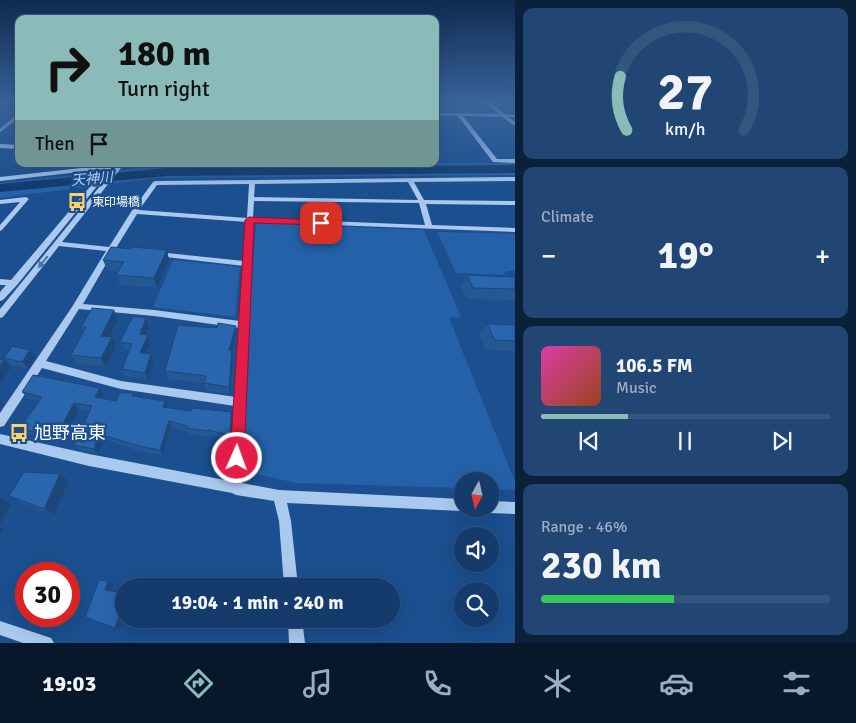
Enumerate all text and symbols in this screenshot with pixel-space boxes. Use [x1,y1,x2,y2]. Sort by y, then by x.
text: 180 m [118,32,211,75]
icon: right [35,35,100,100]
text: 27 [657,60,714,124]
text: Turn right [118,75,210,102]
text: km/h [665,118,706,140]
icon: arrive [85,130,113,158]
text: Then [35,132,75,156]
water label: 天神川 [70,169,116,189]
bus stop icon: 東印場橋 [66,191,88,213]
place label: 東印場橋 [92,195,140,210]
pin [300,202,342,244]
text: Climate [541,207,594,227]
icon: arrive [307,209,335,237]
text: 19° [657,232,714,279]
text: − [541,239,556,273]
text: + [815,239,830,273]
one-way arrow [38,256,49,269]
text: 106.5 FM [616,354,693,378]
text: Music [616,378,657,398]
bus stop icon: 旭野高東 [8,422,30,444]
place label: 旭野高東 [34,422,106,444]
icon: previous [575,427,603,455]
icon: pause [671,427,699,455]
icon: next [768,427,796,455]
position arrow [210,431,262,483]
north arrow [454,472,499,518]
map controls [454,472,499,627]
text: Range · 46% [541,517,627,537]
button: sound [454,527,499,572]
text: 230 km [541,542,662,589]
speed limit sign: 30 [15,562,80,627]
button: search [454,582,499,627]
text: 19:04 · 1 min · 240 m [171,591,344,615]
icon: directions [181,666,216,701]
icon: music [300,666,335,701]
icon: phone [420,666,455,701]
icon: climate [540,666,575,701]
icon: car [659,666,694,701]
icon: filters [779,666,814,701]
text: 19:03 [42,670,96,697]

